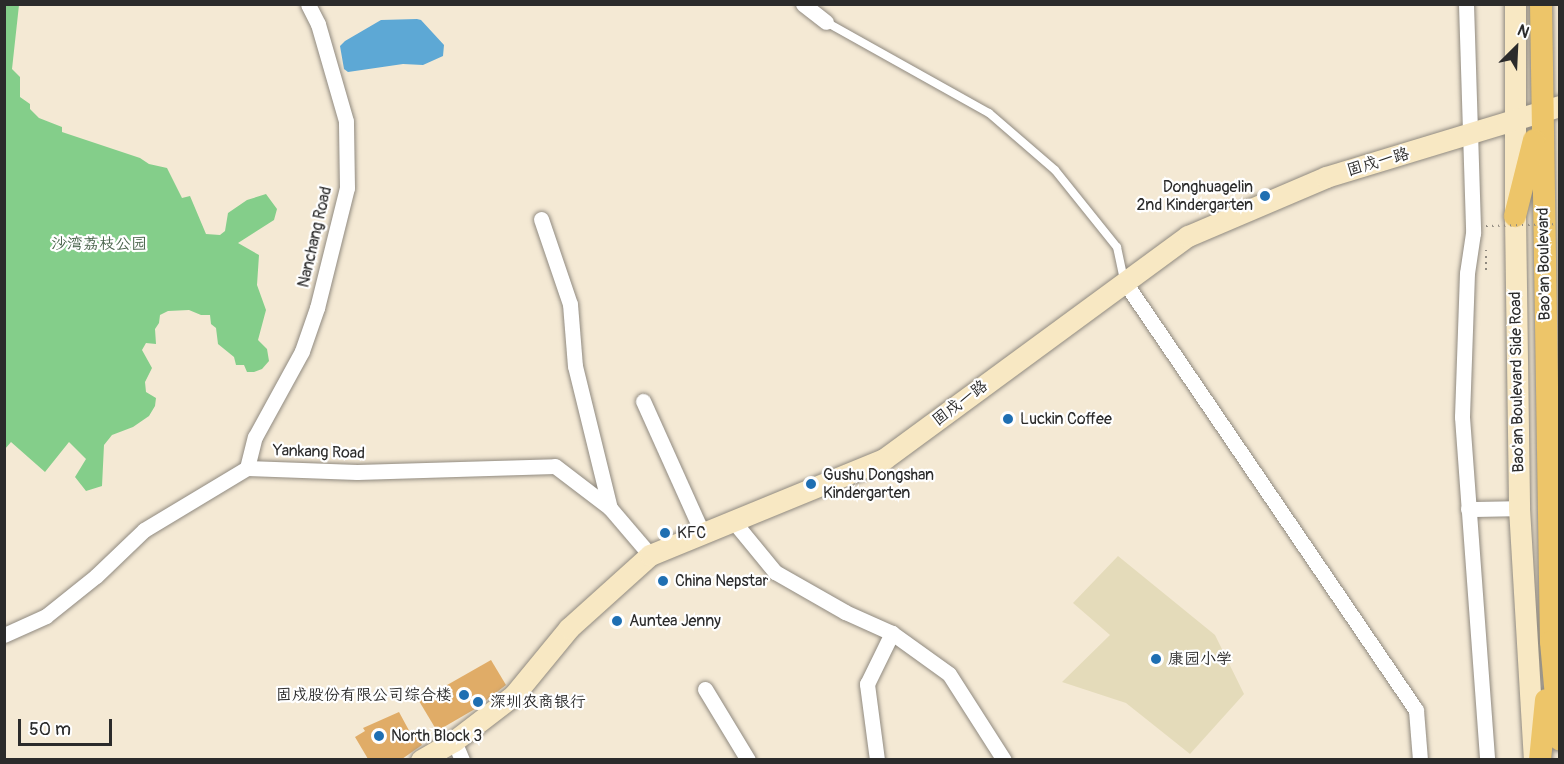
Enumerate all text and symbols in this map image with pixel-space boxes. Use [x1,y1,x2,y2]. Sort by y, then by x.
north arrow [1486,18,1546,78]
text: N [1514,20,1532,43]
street label: 固戍一路 [1345,144,1411,180]
place label: Donghuagelin 2nd Kindergarten [1136,177,1253,215]
street label: Nanchang Road [294,185,336,289]
marker: Donghuagelin 2nd Kindergarten [1258,189,1272,203]
street label: Bao'an Boulevard [1533,207,1555,321]
park label: 沙湾荔枝公园 [51,234,147,254]
street label: Bao'an Boulevard Side Road [1506,291,1528,473]
street label: 固戍一路 [929,376,991,430]
place label: Luckin Coffee [1020,409,1112,429]
marker: Luckin Coffee [1001,412,1015,426]
street label: Yankang Road [273,441,365,463]
place label: Gushu Dongshan Kindergarten [823,465,934,503]
marker: Gushu Dongshan Kindergarten [804,477,818,491]
place label: KFC [677,523,706,543]
marker: KFC [658,526,672,540]
place label: China Nepstar [675,571,768,591]
marker: China Nepstar [656,574,670,588]
place label: Auntea Jenny [629,611,721,631]
marker: Auntea Jenny [610,614,624,628]
place label: 康园小学 [1168,649,1232,669]
marker: 康园小学 [1149,652,1163,666]
place label: 固戍股份有限公司综合楼 [276,685,452,705]
marker: 固戍股份有限公司综合楼 [457,688,471,702]
place label: 深圳农商银行 [490,692,586,712]
marker: 深圳农商银行 [471,695,485,709]
scale bar [21,707,116,745]
text: 50 m [29,718,71,741]
place label: North Block 3 [391,726,482,746]
marker: North Block 3 [372,729,386,743]

